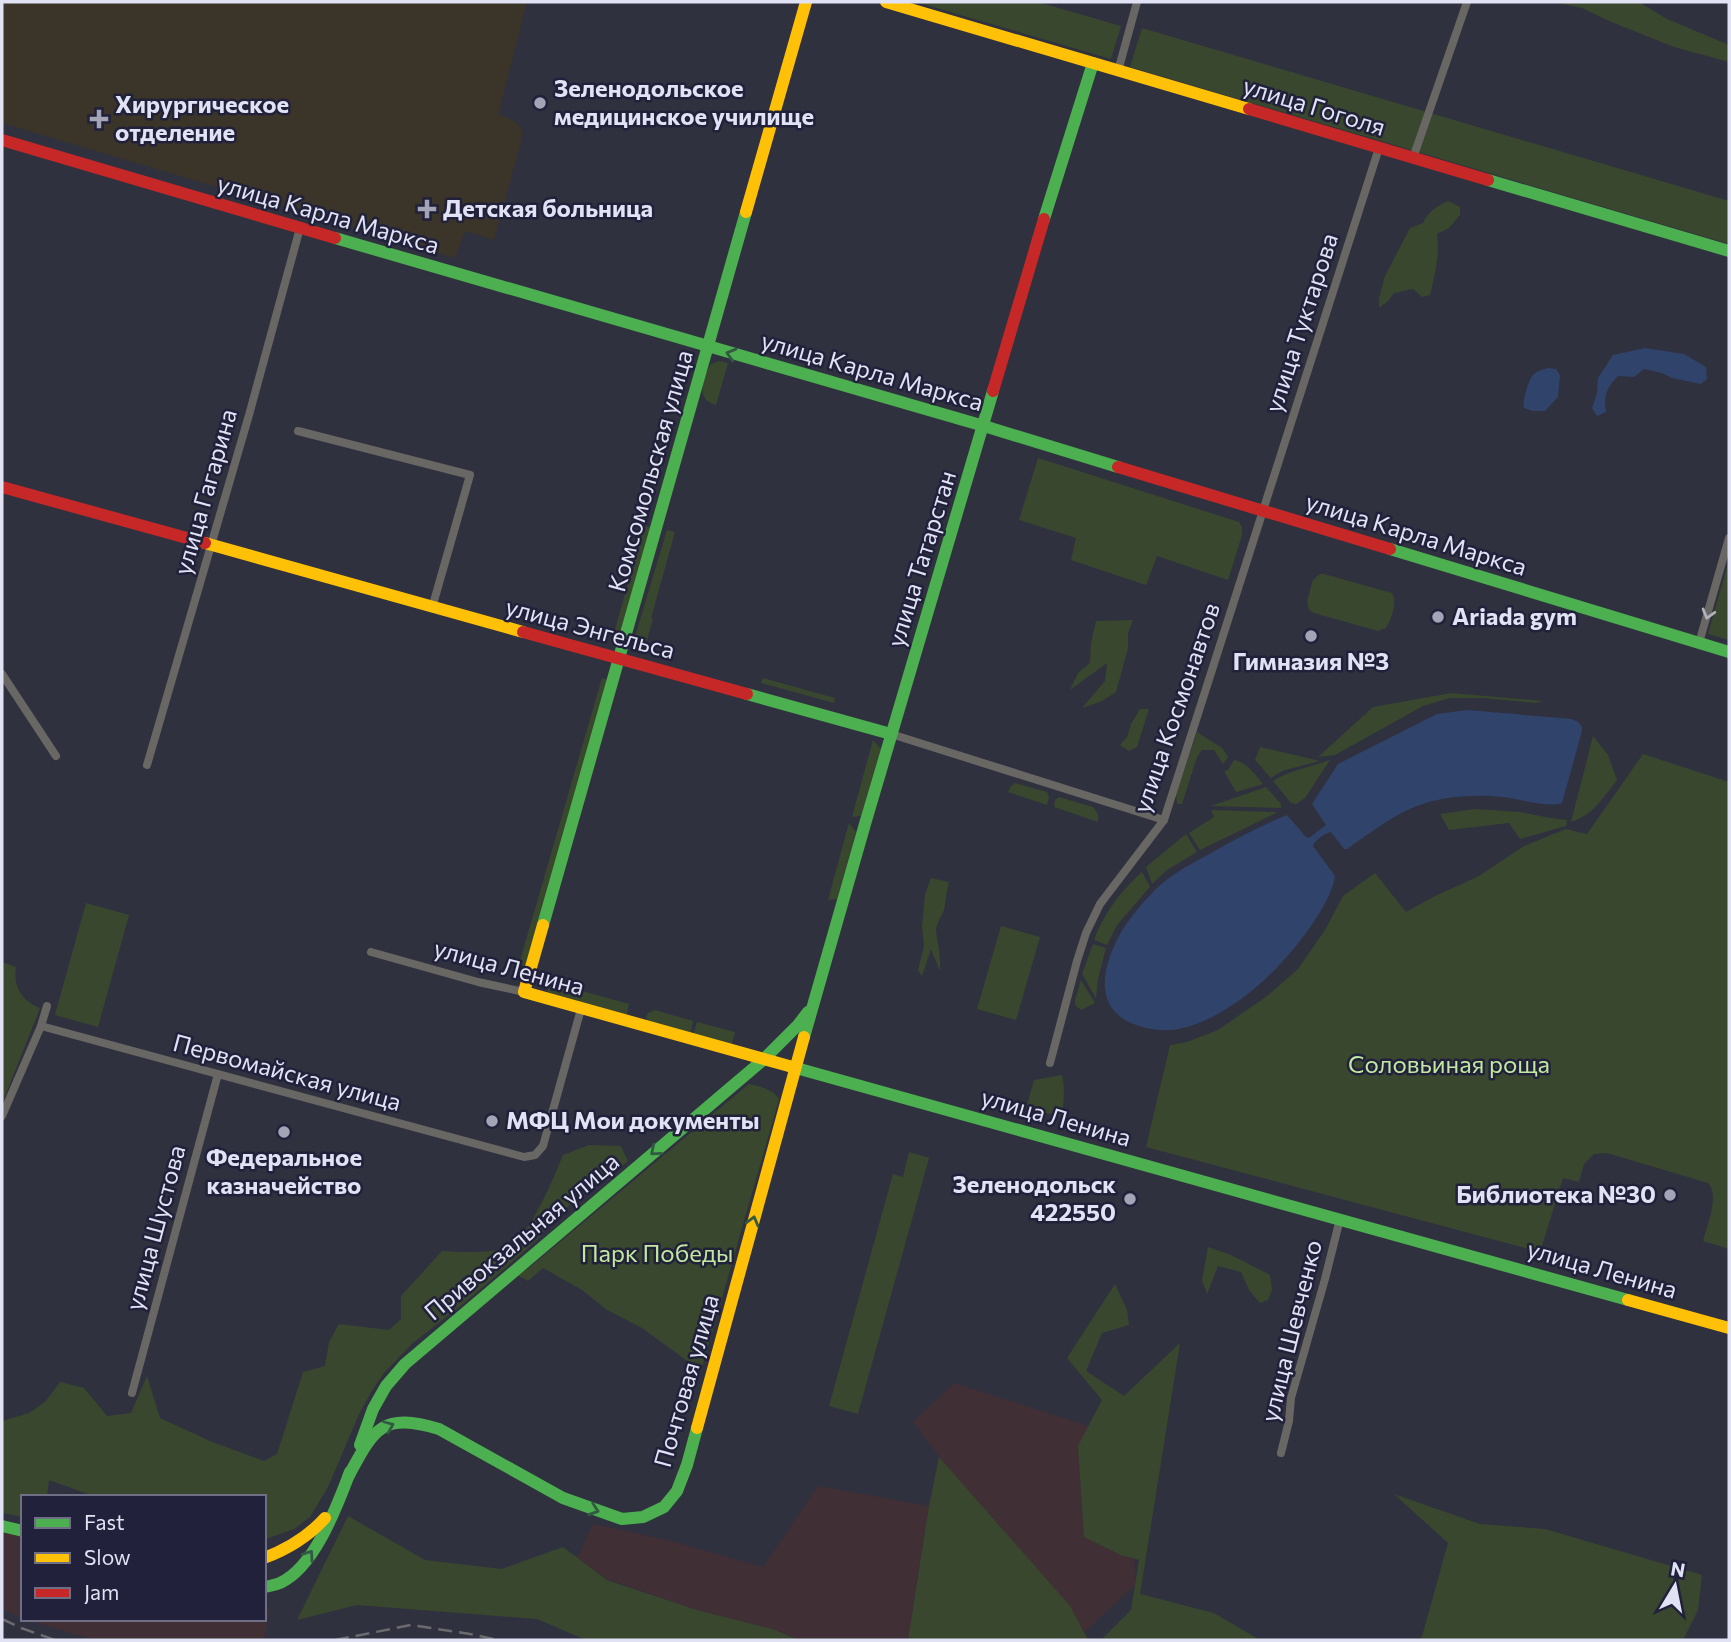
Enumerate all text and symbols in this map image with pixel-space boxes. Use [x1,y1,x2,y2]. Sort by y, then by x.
street label: улица Гоголя [1240,70,1389,141]
place label: Зеленодольское медицинское училище [554,73,814,130]
place label: Хирургическое отделение [115,89,289,146]
marker: Зеленодольское медицинское училище [532,95,548,111]
marker: Хирургическое отделение [89,109,109,129]
street label: улица Карла Маркса [214,168,443,259]
place label: Детская больница [443,193,653,222]
marker: Детская больница [417,199,437,219]
street label: улица Туктарова [1258,229,1343,416]
street label: улица Карла Маркса [758,325,987,416]
street label: Комсомольская улица [601,346,698,595]
one-way arrow [726,347,738,362]
street label: улица Гагарина [167,405,242,578]
street label: улица Татарстан [880,467,961,650]
street label: улица Карла Маркса [1302,486,1530,581]
street label: улица Энгельса [503,591,678,664]
street label: улица Космонавтов [1126,599,1225,816]
place label: Ariada gym [1452,601,1577,630]
one-way arrow [1701,608,1716,620]
marker: Ariada gym [1430,609,1446,625]
marker: Гимназия №3 [1303,628,1319,644]
place label: Гимназия №3 [1233,646,1389,675]
street label: улица Ленина [431,933,588,1001]
street label: Первомайская улица [170,1027,405,1116]
park label: Соловьиная роща [1348,1049,1550,1078]
street label: улица Ленина [978,1081,1135,1152]
place label: МФЦ Мои документы [506,1105,760,1134]
marker: МФЦ Мои документы [484,1113,500,1129]
marker: Федеральное казначейство [276,1124,292,1140]
street label: улица Шустова [119,1142,191,1313]
place label: Федеральное казначейство [206,1142,362,1199]
one-way arrow [650,1143,663,1155]
street label: Привокзальная улица [418,1146,624,1326]
place label: Зеленодольск 422550 [953,1169,1116,1226]
place label: Библиотека №30 [1456,1179,1656,1208]
marker: Библиотека №30 [1662,1187,1678,1203]
marker: Зеленодольск 422550 [1122,1191,1138,1207]
one-way arrow [745,1215,760,1227]
street label: улица Ленина [1524,1233,1681,1304]
street label: улица Шевченко [1254,1237,1327,1425]
park label: Парк Победы [581,1238,733,1267]
street label: Почтовая улица [647,1291,724,1470]
one-way arrow [382,1420,395,1434]
legend [21,1495,266,1621]
one-way arrow [588,1502,600,1516]
text: Fast [84,1509,125,1534]
text: Slow [84,1544,131,1569]
one-way arrow [301,1550,314,1563]
north arrow [1640,1551,1710,1621]
text: N [1669,1556,1687,1581]
text: Jam [84,1579,119,1604]

